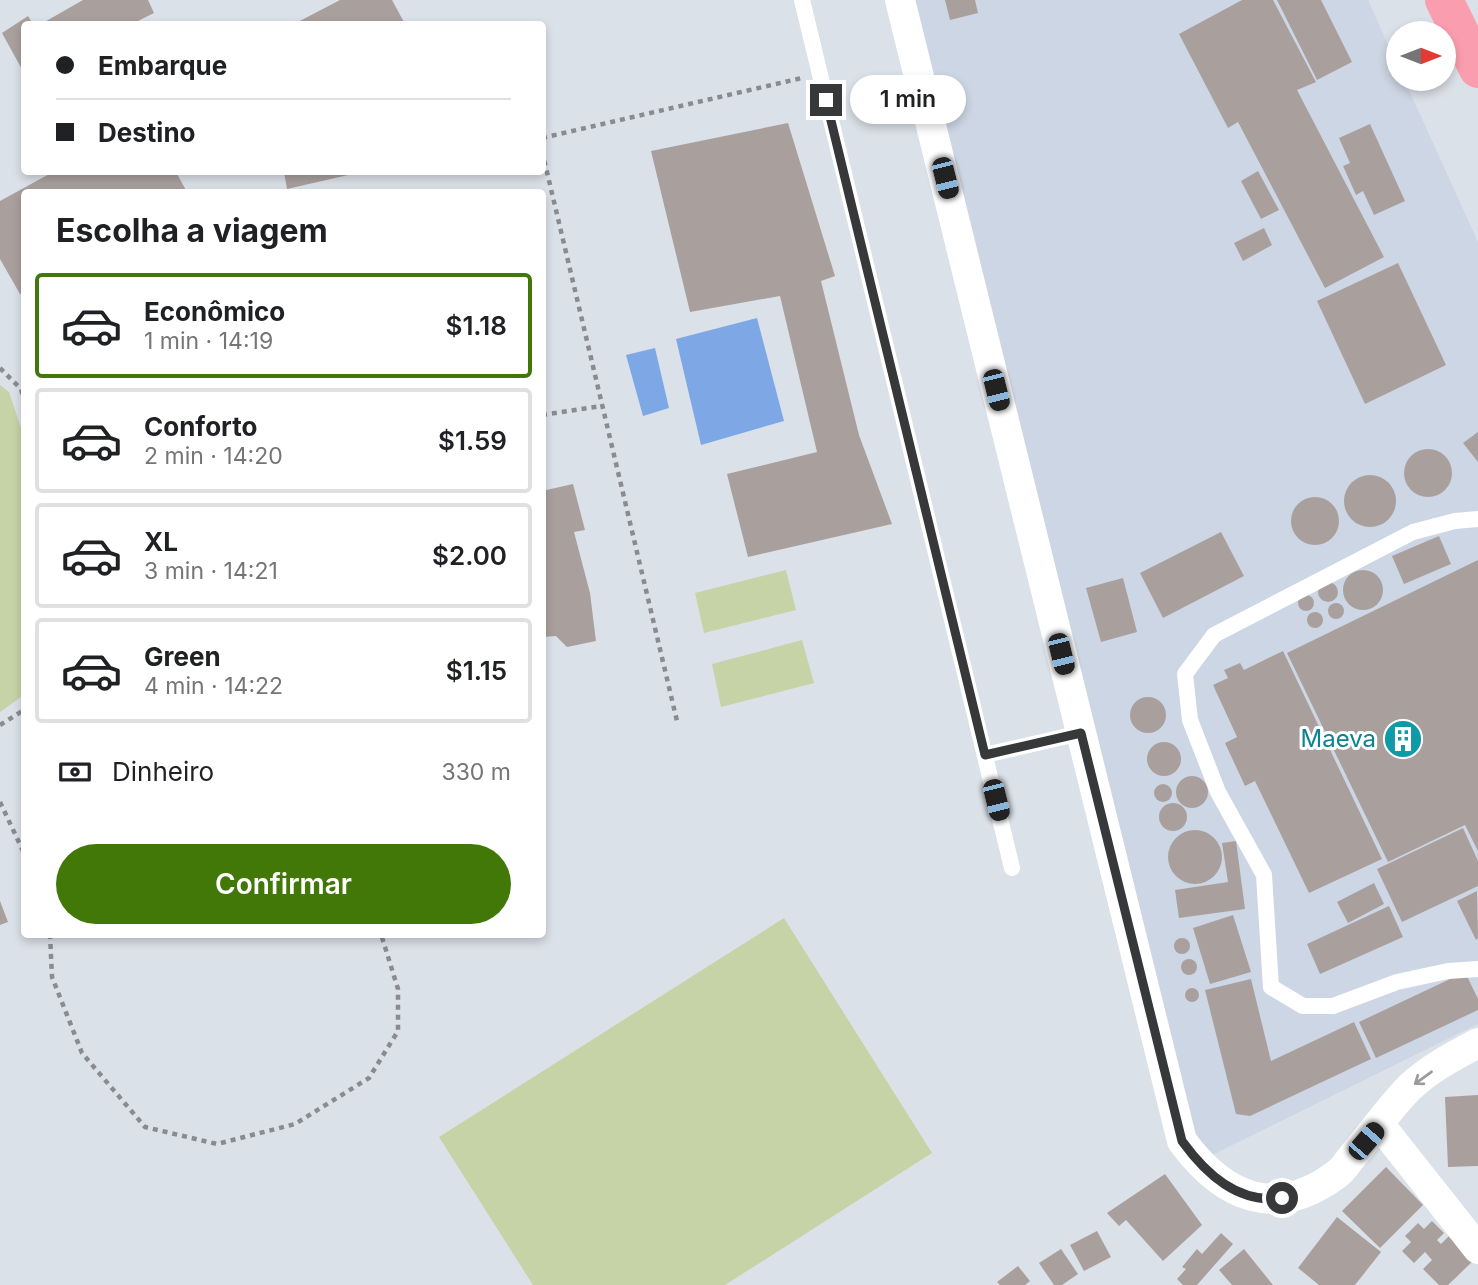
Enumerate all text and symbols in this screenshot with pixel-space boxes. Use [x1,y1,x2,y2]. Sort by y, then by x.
north arrow [1386,21,1456,91]
map controls [1386,21,1456,91]
text: Embarque [98,50,227,81]
callout: 1 min [850,76,966,124]
route end [810,84,842,116]
text: 1 min [880,85,936,113]
text: Destino [98,117,196,148]
car [930,155,961,201]
text: Escolha a viagem [56,211,328,250]
icon: car [60,294,123,357]
text: Econômico [144,296,285,327]
text: $1.18 [445,310,507,341]
text: 1 min · 14:19 [144,327,273,355]
car [981,367,1012,413]
icon: car [60,409,123,472]
text: Conforto [144,411,257,442]
text: $1.59 [438,425,507,456]
text: 2 min · 14:20 [144,442,283,470]
icon: car [60,524,123,587]
text: XL [144,526,178,557]
text: $2.00 [432,540,507,571]
text: 3 min · 14:21 [144,557,278,585]
car [1046,631,1077,677]
icon: car [60,639,123,702]
text: Green [144,641,221,672]
text: $1.15 [446,655,507,686]
text: 4 min · 14:22 [144,672,283,700]
building icon: Maeva [1382,718,1424,760]
place label: Maeva [1300,724,1376,753]
icon: cash [56,753,94,791]
text: Dinheiro [112,756,214,787]
text: 330 m [441,758,511,786]
car [981,777,1012,823]
button: Confirmar [56,844,511,924]
one-way arrow [1414,1070,1433,1085]
car [1345,1118,1388,1164]
route start [1266,1182,1298,1214]

